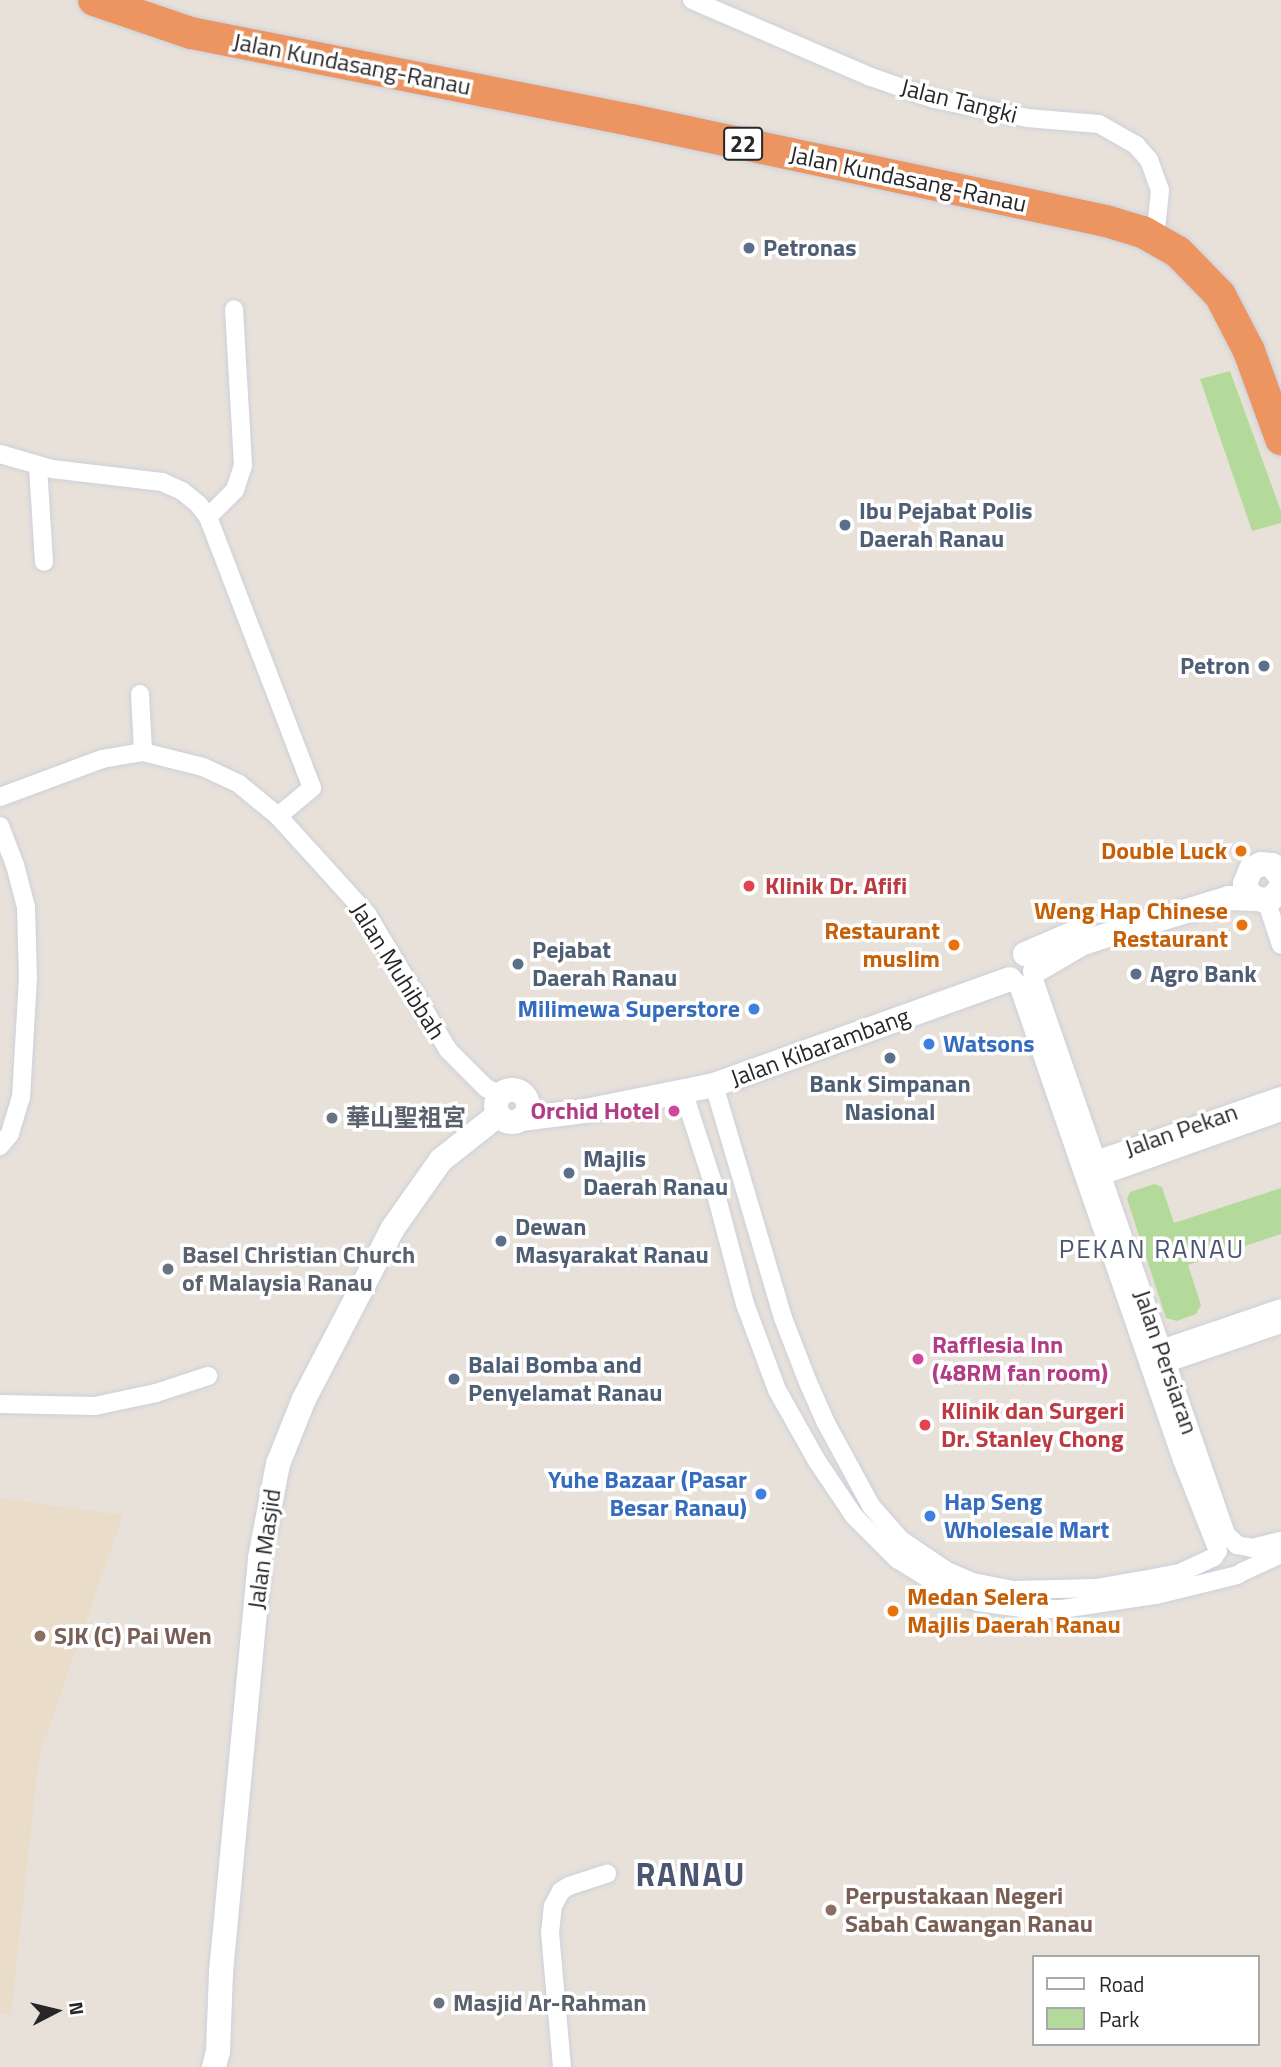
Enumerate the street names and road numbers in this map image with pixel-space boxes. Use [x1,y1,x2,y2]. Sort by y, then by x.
street label: Jalan Kundasang-Ranau [231,27,473,101]
street label: Jalan Tangki [898,73,1020,129]
road number: 22 [722,125,764,164]
street label: Jalan Kundasang-Ranau [787,140,1029,218]
street label: Jalan Muhibbah [344,897,452,1045]
street label: Jalan Kibarambang [726,1001,914,1093]
street label: Jalan Pekan [1121,1097,1241,1163]
street label: Jalan Persiaran [1128,1286,1204,1438]
street label: Jalan Masjid [241,1487,287,1611]

